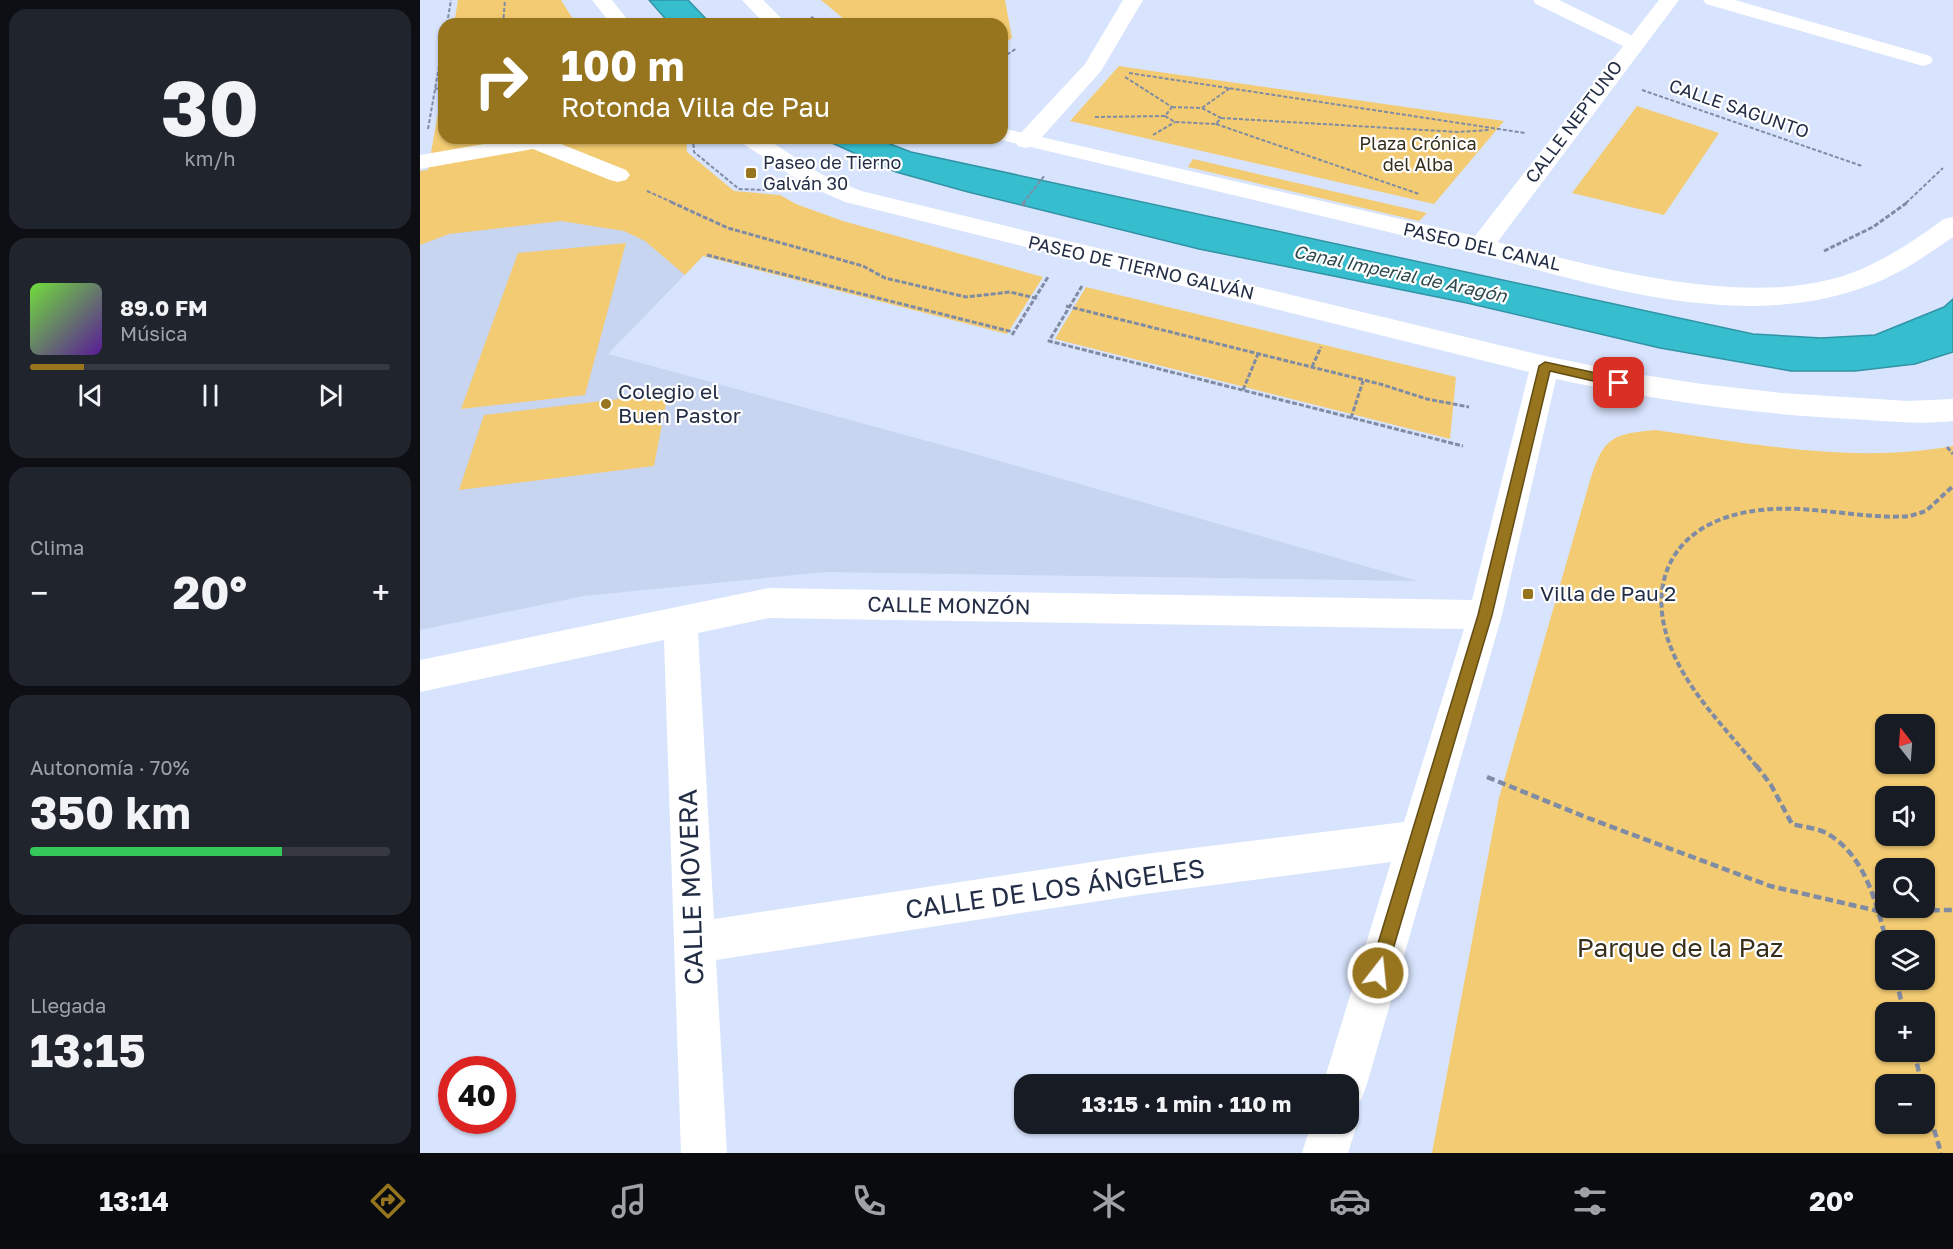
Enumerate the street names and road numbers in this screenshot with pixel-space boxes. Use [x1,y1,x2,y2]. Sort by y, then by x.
street label: CALLE NEPTUNO [1520,56,1626,187]
street label: CALLE SAGUNTO [1666,74,1812,142]
street label: PASEO DEL CANAL [1401,217,1563,275]
street label: PASEO DE TIERNO GALVÁN [1026,230,1256,304]
street label: CALLE MONZÓN [867,591,1031,619]
street label: CALLE MOVERA [672,789,709,986]
street label: CALLE DE LOS ÁNGELES [903,852,1207,925]

